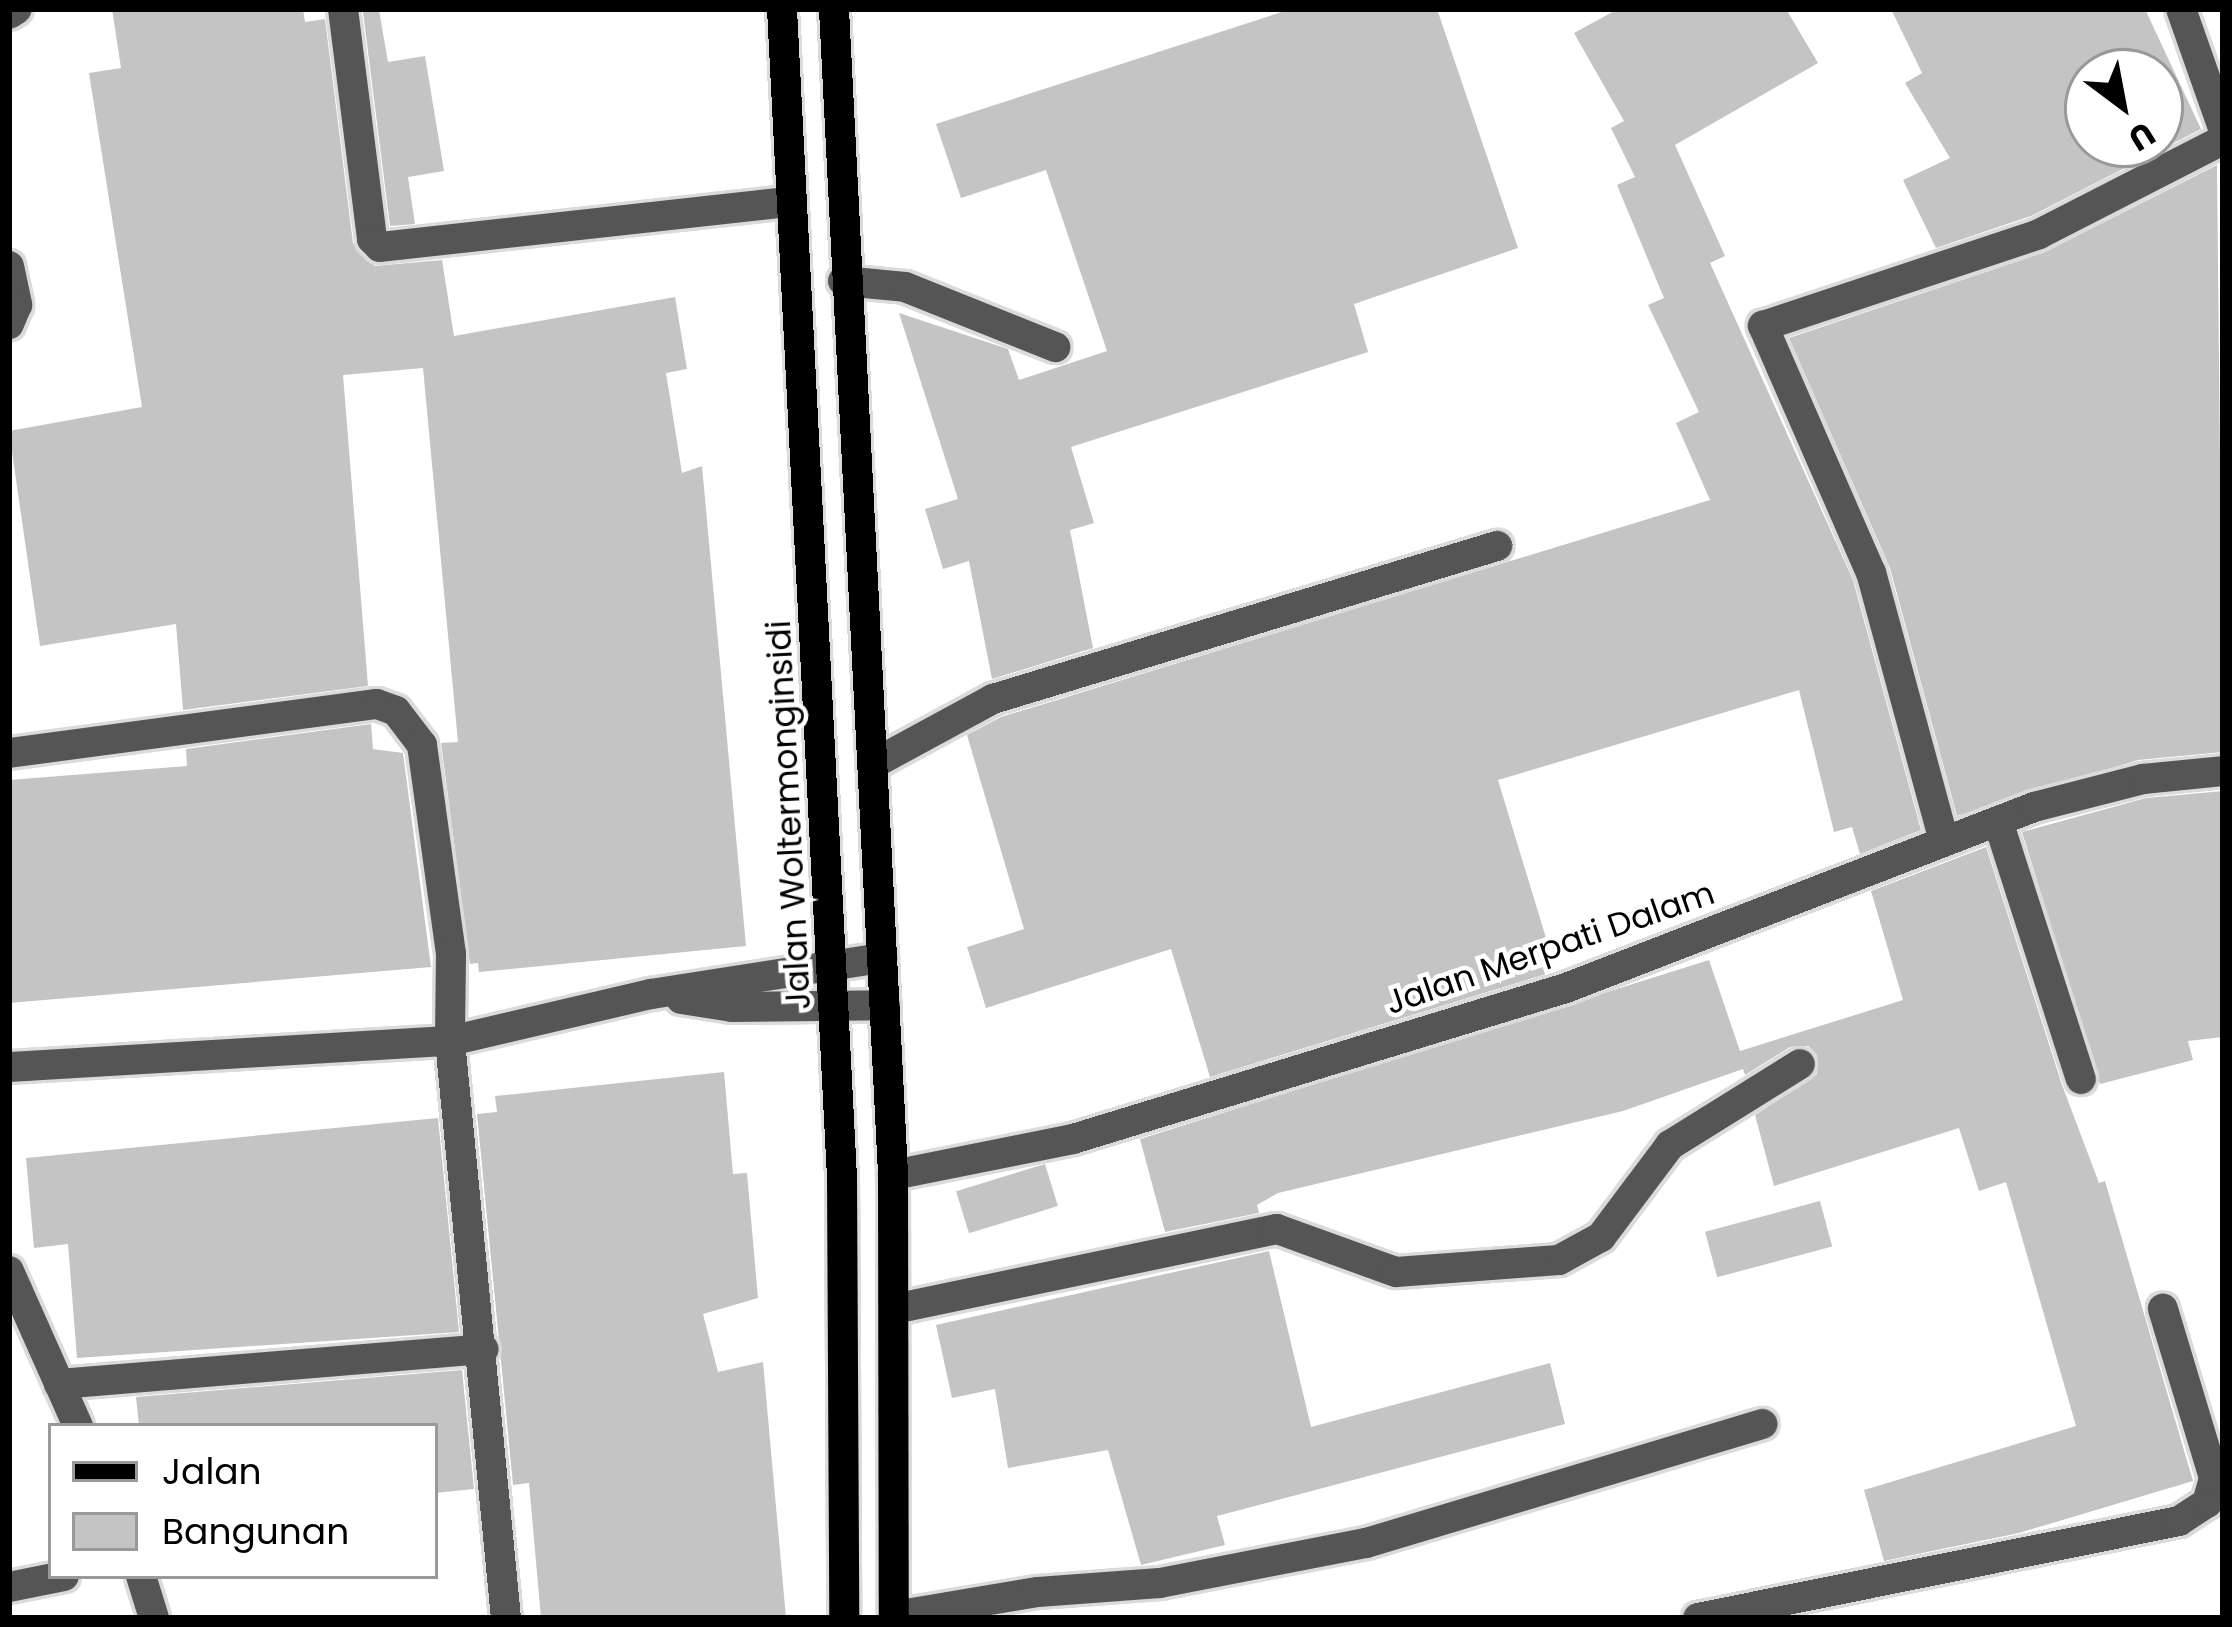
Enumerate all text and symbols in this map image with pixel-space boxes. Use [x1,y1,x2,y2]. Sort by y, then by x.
north arrow [2064,48,2184,168]
text: U [2119,110,2164,162]
street label: Jalan Woltermonginsidi [759,619,819,1011]
street label: Jalan Merpati Dalam [1380,873,1720,1023]
legend [48,1423,438,1579]
text: Jalan [162,1446,262,1497]
text: Bangunan [162,1506,349,1557]

